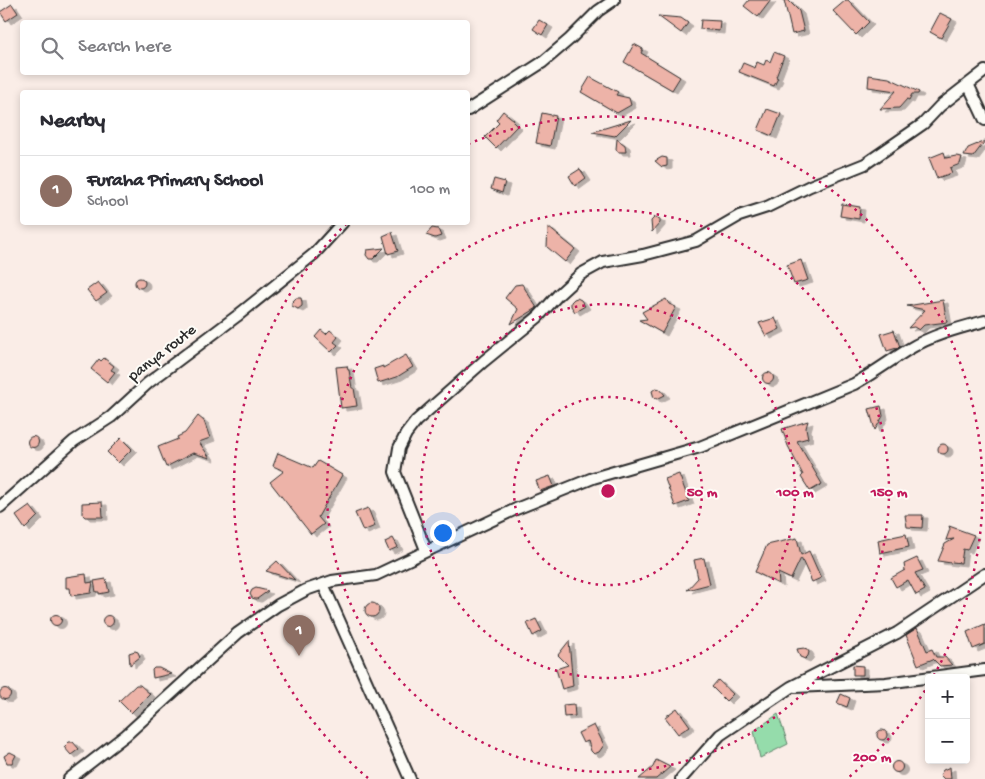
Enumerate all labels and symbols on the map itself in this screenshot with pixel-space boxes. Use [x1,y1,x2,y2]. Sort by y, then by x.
street label: panya route [124,321,201,387]
centre of rings [599,482,617,500]
text: 50 m [687,484,718,502]
text: 100 m [775,484,814,502]
text: 150 m [870,484,908,502]
your location [430,520,456,546]
pin: 1 [283,615,315,656]
text: 200 m [853,749,892,767]

